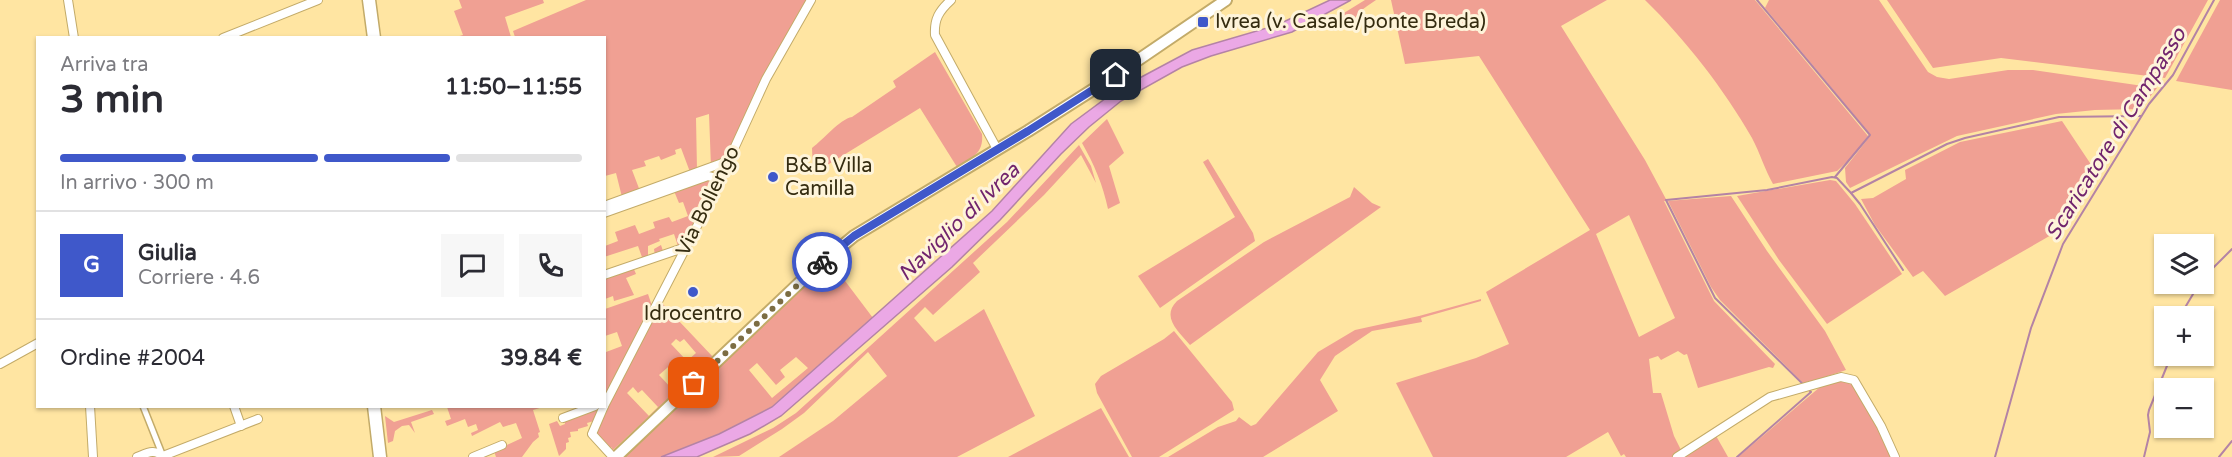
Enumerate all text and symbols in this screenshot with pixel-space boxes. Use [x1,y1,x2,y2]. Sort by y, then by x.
place label: Ivrea (v. Casale/ponte Breda) [1215,10,1486,34]
marker: Ivrea (v. Casale/ponte Breda) [1196,15,1210,29]
water label: Scaricatore di Campasso [2040,22,2192,245]
pin [1090,49,1141,100]
text: Arriva tra [60,53,149,77]
icon: home [1099,58,1132,91]
text: 11:50–11:55 [445,74,582,100]
text: 3 min [60,76,164,123]
street label: Via Bollengo [671,142,745,260]
place label: B&B Villa Camilla [785,154,872,201]
water label: Naviglio di Ivrea [893,157,1026,286]
marker: B&B Villa Camilla [766,170,780,184]
text: In arrivo · 300 m [60,171,214,195]
courier [792,232,852,292]
button: chat [441,234,504,297]
button: phone [519,234,582,297]
map controls [2154,234,2214,438]
button: layers [2154,234,2214,294]
text: Giulia [138,240,197,266]
icon: bike [806,246,839,279]
text: G [83,252,100,278]
text: Corriere · 4.6 [138,266,260,290]
marker: Idrocentro [686,285,700,299]
place label: Idrocentro [644,302,742,326]
button: + [2154,306,2214,366]
text: Ordine #2004 [60,345,205,371]
text: 39.84 € [500,345,582,371]
pin [668,357,719,408]
icon: bag [677,366,710,399]
button: − [2154,378,2214,438]

